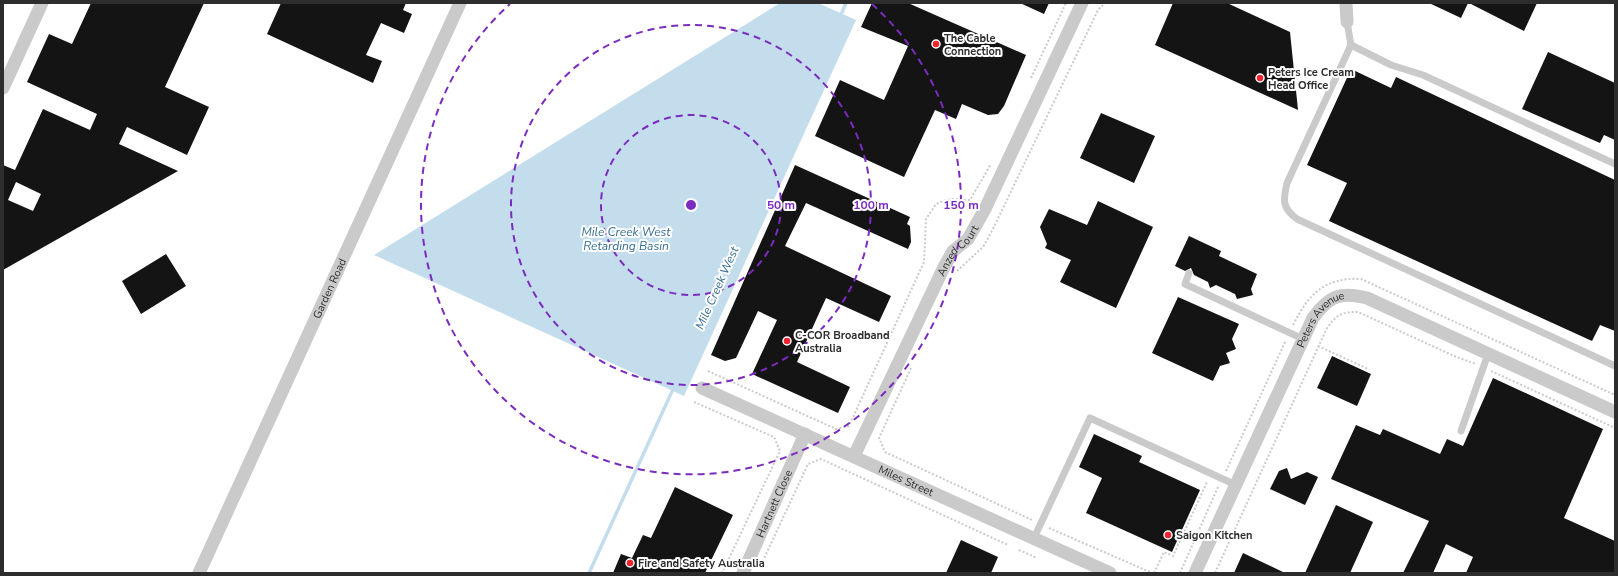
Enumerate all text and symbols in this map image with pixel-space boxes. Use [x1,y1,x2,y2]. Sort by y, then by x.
place label: The Cable Connection [944,31,1001,59]
marker: The Cable Connection [931,39,941,49]
place label: Peters Ice Cream Head Office [1268,65,1354,93]
marker: Peters Ice Cream Head Office [1255,73,1265,83]
text: 50 m [767,197,795,213]
text: 100 m [853,197,889,213]
text: 150 m [943,197,979,213]
centre of rings [684,198,698,212]
street label: Anzed Court [934,222,982,279]
water label: Mile Creek West Retarding Basin [582,224,671,254]
water label: Mile Creek West [692,243,743,332]
street label: Garden Road [309,256,350,321]
street label: Peters Avenue [1293,288,1346,350]
place label: C-COR Broadband Australia [795,328,890,356]
marker: C-COR Broadband Australia [782,336,792,346]
street label: Miles Street [876,462,936,500]
street label: Hartnett Close [753,467,796,540]
place label: Saigon Kitchen [1176,528,1252,543]
marker: Saigon Kitchen [1163,530,1173,540]
place label: Fire and Safety Australia [638,556,765,571]
marker: Fire and Safety Australia [625,558,635,568]

